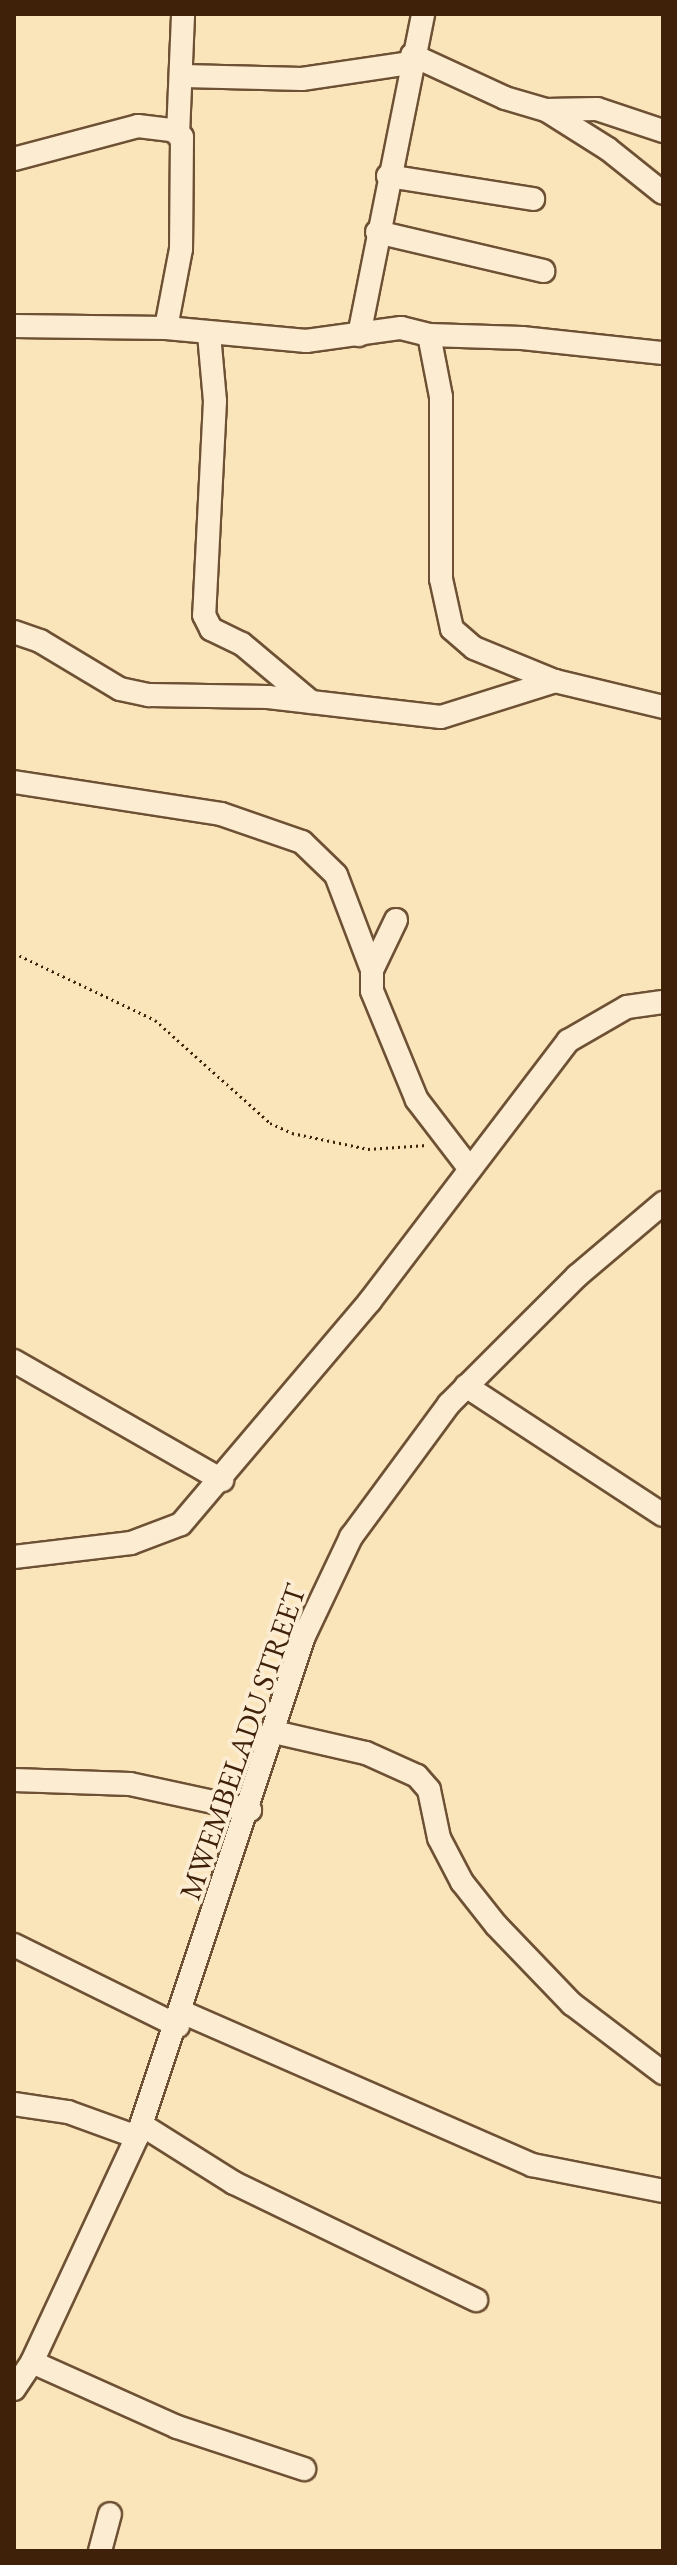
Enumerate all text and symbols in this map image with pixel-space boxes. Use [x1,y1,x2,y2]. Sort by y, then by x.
street label: MWEMBELADU STREET [172,1579,314,1905]

